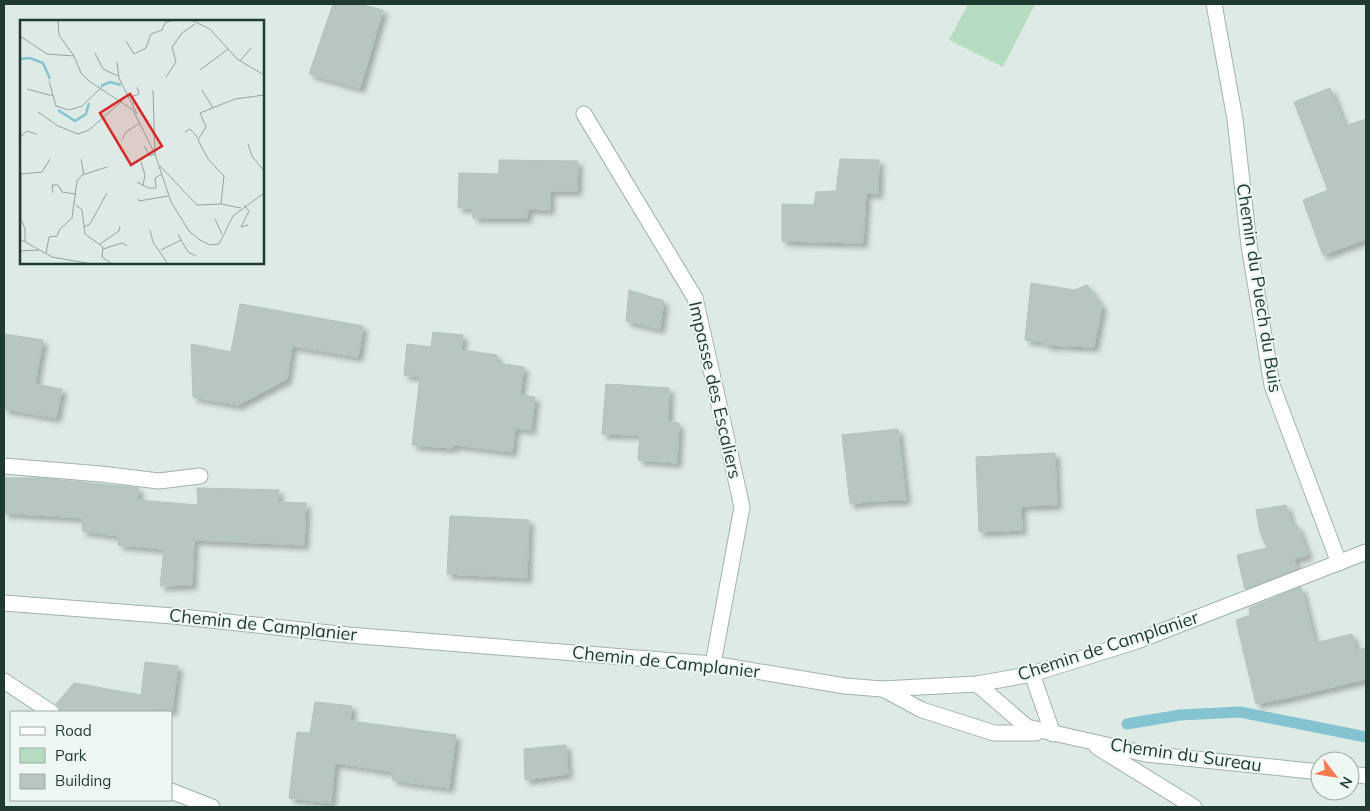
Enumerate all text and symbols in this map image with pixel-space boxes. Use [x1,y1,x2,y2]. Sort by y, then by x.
inset map [20,20,264,264]
street label: Chemin du Puech du Buis [1232,182,1287,394]
street label: Impasse des Escaliers [684,299,747,481]
street label: Chemin de Camplanier [168,603,359,646]
street label: Chemin de Camplanier [1014,605,1202,686]
street label: Chemin de Camplanier [571,640,762,683]
legend [10,711,172,801]
text: Road [55,721,92,740]
street label: Chemin du Sureau [1109,732,1263,777]
text: Park [55,746,87,765]
north arrow [1310,751,1360,801]
text: Building [55,771,111,790]
text: N [1336,774,1357,792]

